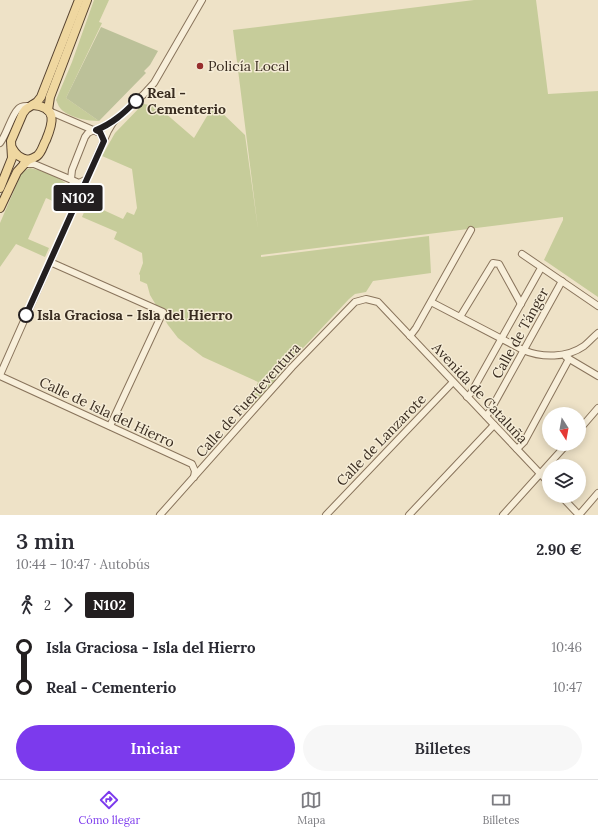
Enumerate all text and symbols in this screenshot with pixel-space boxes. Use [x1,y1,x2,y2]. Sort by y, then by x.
place label: Policía Local [208,57,289,75]
marker: Policía Local [195,61,205,71]
place label: Real - Cementerio [147,84,226,118]
marker: Real - Cementerio [128,93,144,109]
line badge: N102 [50,185,106,211]
text: N102 [62,189,94,207]
street label: Calle de Tánger [488,284,552,382]
place label: Isla Graciosa - Isla del Hierro [37,306,233,324]
marker: Isla Graciosa - Isla del Hierro [18,307,34,323]
street label: Avenida de Cataluña [428,338,532,447]
street label: Calle de Fuerteventura [192,339,304,461]
street label: Calle de Isla del Hierro [36,373,178,451]
street label: Calle de Lanzarote [332,390,430,490]
north arrow [542,407,586,451]
map controls [542,407,586,503]
button: layers [542,459,586,503]
text: 3 min [16,527,75,555]
text: 2.90 € [536,540,582,559]
text: 10:44 – 10:47 · Autobús [16,556,150,573]
icon: walk [16,594,38,616]
icon: forward [57,594,79,616]
text: N102 [93,596,126,614]
text: 2 [44,597,51,614]
text: Isla Graciosa - Isla del Hierro [46,638,256,657]
text: 10:46 [551,639,582,656]
text: Real - Cementerio [46,678,176,697]
text: 10:47 [553,679,582,696]
button: Iniciar [16,725,295,771]
button: Billetes [303,725,582,771]
tab: Cómo llegar [79,789,140,827]
tab: Mapa [297,789,325,827]
tab: Billetes [482,789,519,827]

